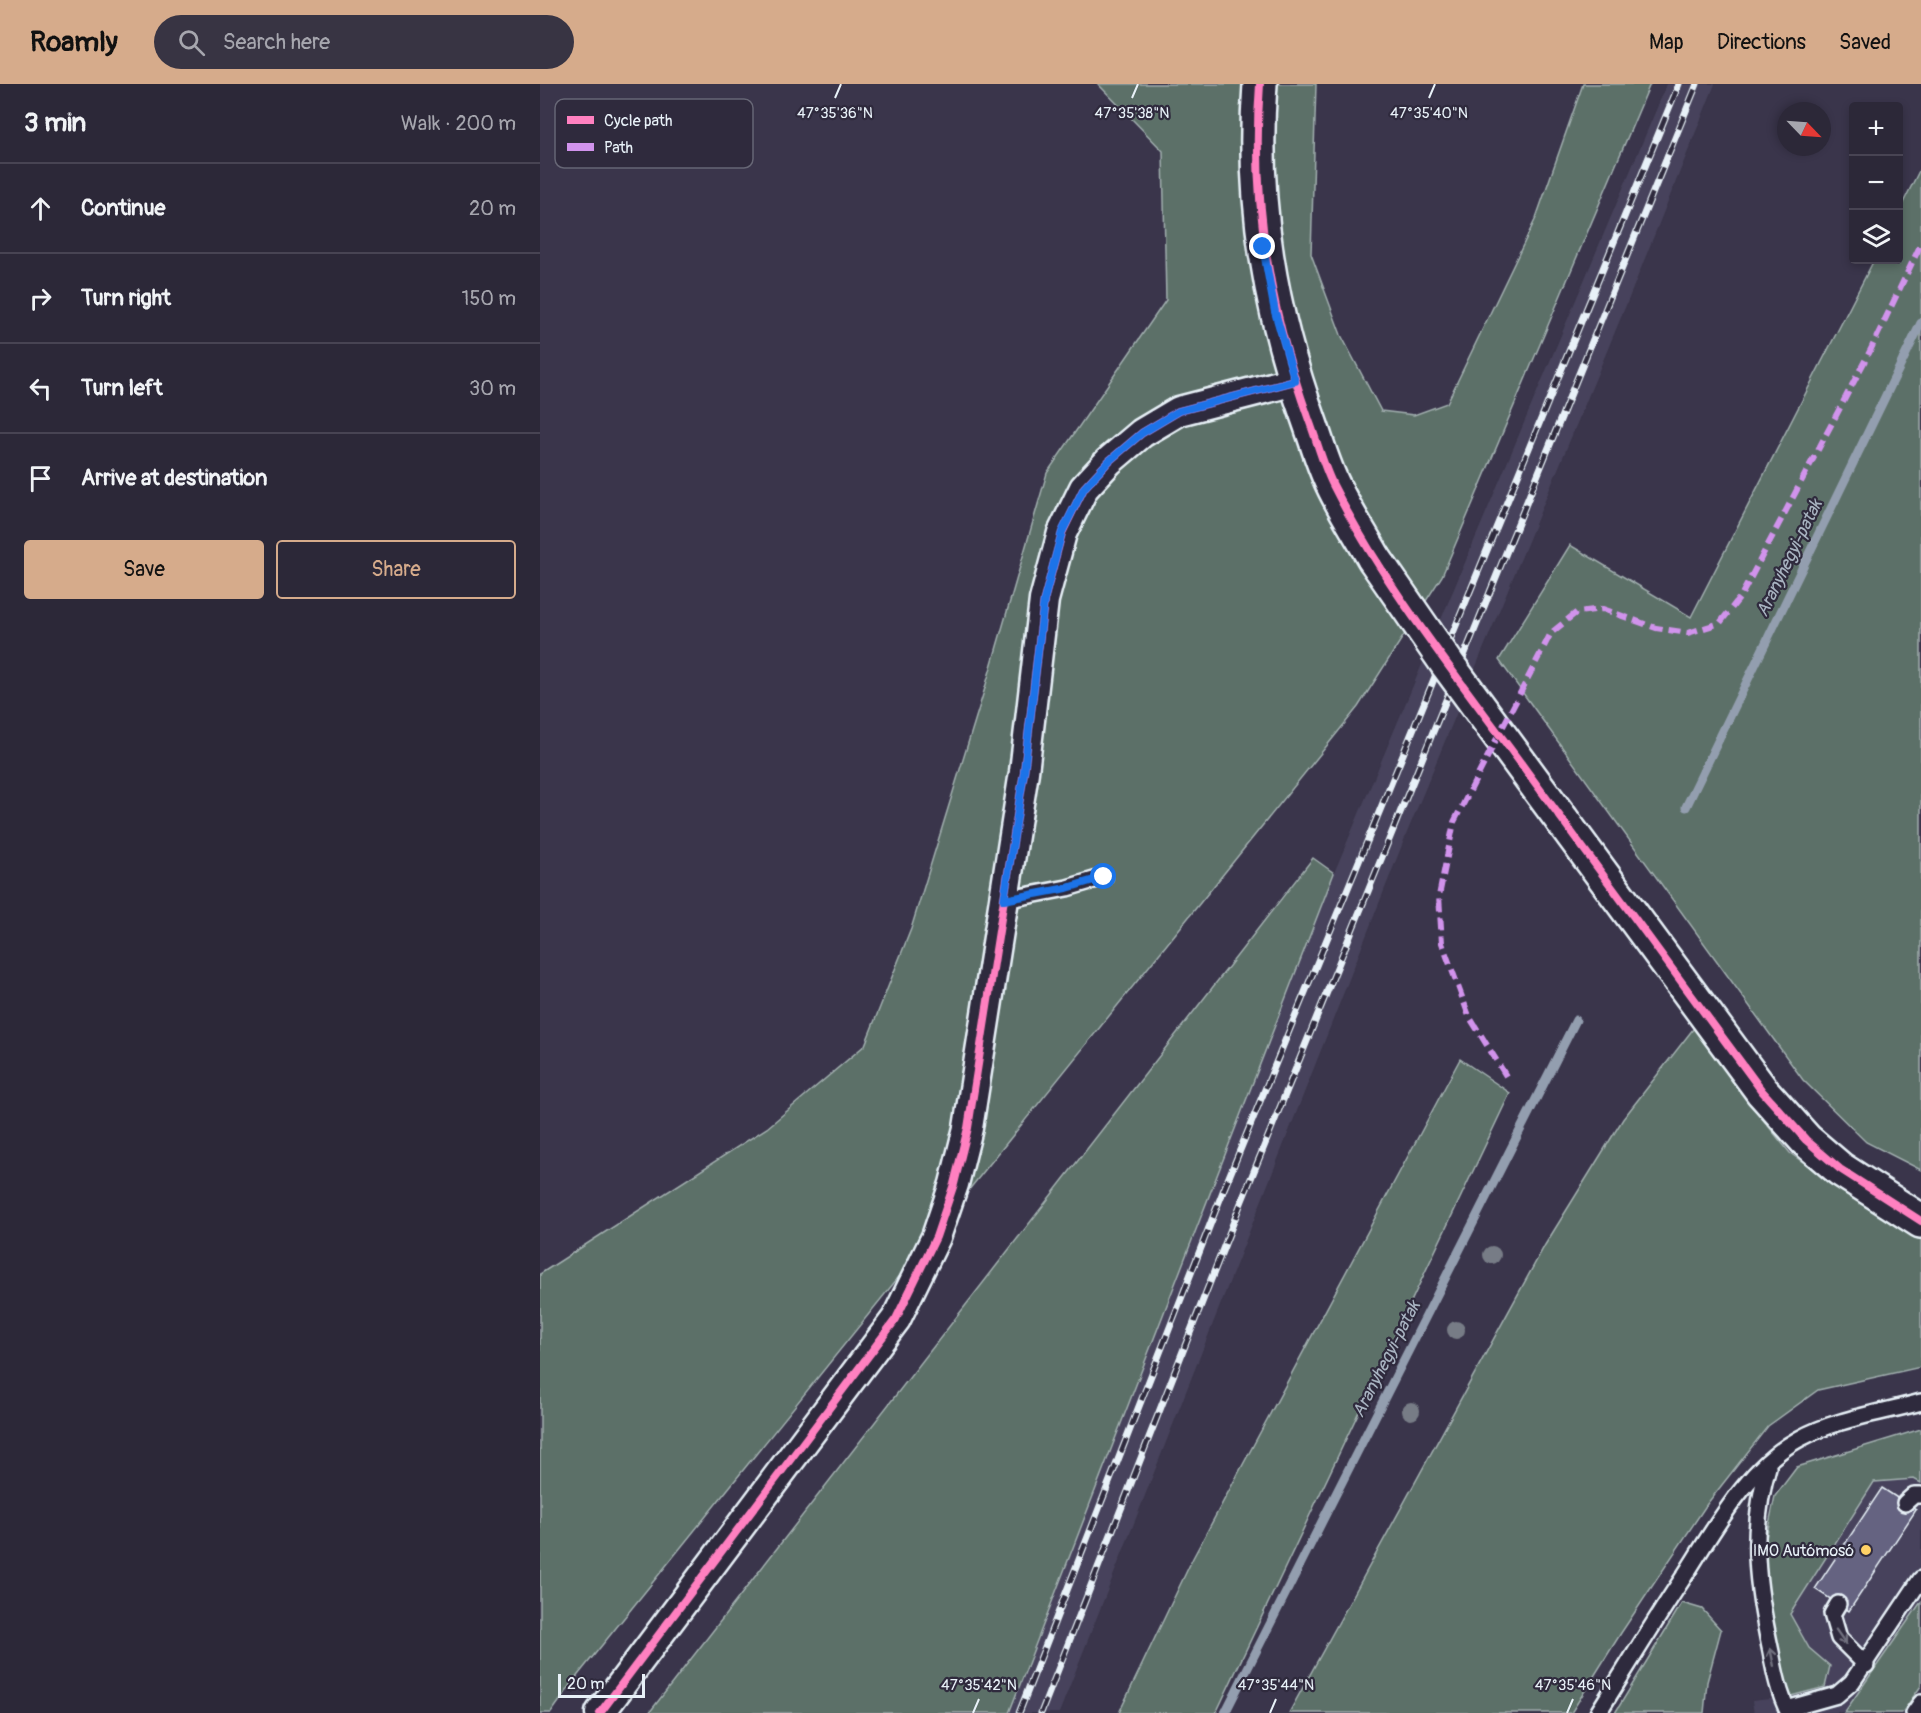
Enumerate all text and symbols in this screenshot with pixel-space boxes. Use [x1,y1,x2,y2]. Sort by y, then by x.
search box [154,15,574,69]
text: Roamly [30,25,118,60]
icon: search [175,26,208,59]
text: Search here [223,28,330,56]
text: Map [1649,29,1684,56]
text: Directions [1717,29,1806,56]
text: Saved [1839,29,1891,56]
legend [555,99,753,168]
north arrow [1777,102,1831,156]
map controls [1849,102,1903,264]
button: + [1849,102,1903,156]
text: 47°35'36"N [797,104,873,123]
text: 47°35'38"N [1095,104,1169,123]
text: 47°35'40"N [1390,104,1468,123]
text: 3 min [24,107,86,139]
text: Walk · 200 m [401,111,516,136]
text: Cycle path [604,111,672,131]
text: Path [604,138,633,158]
button: − [1849,156,1903,210]
icon: ahead [24,192,57,225]
text: Continue [81,194,165,222]
text: 20 m [469,196,516,221]
button: layers [1849,210,1903,264]
route end [1249,233,1275,259]
icon: right [24,282,57,315]
text: Turn right [81,284,171,312]
text: 150 m [462,286,516,311]
icon: left [24,372,57,405]
text: Turn left [81,374,163,402]
text: 30 m [469,376,516,401]
icon: arrive [24,462,57,495]
text: Arrive at destination [81,464,267,492]
water label: Aranyhegyi-patak [1751,494,1828,621]
button: Save [24,540,264,599]
button: Share [276,540,516,599]
route start [1090,863,1116,889]
water label: Aranyhegyi-patak [1347,1296,1426,1421]
place label: IMO Autómosó [1753,1541,1854,1561]
marker: IMO Autómosó [1859,1543,1873,1557]
one-way arrow [1835,1629,1847,1645]
one-way arrow [1766,1648,1777,1668]
scale bar [558,1671,645,1698]
text: 20 m [567,1674,605,1694]
text: 47°35'42"N [941,1676,1017,1695]
text: 47°35'44"N [1238,1676,1314,1695]
text: 47°35'46"N [1535,1676,1611,1695]

